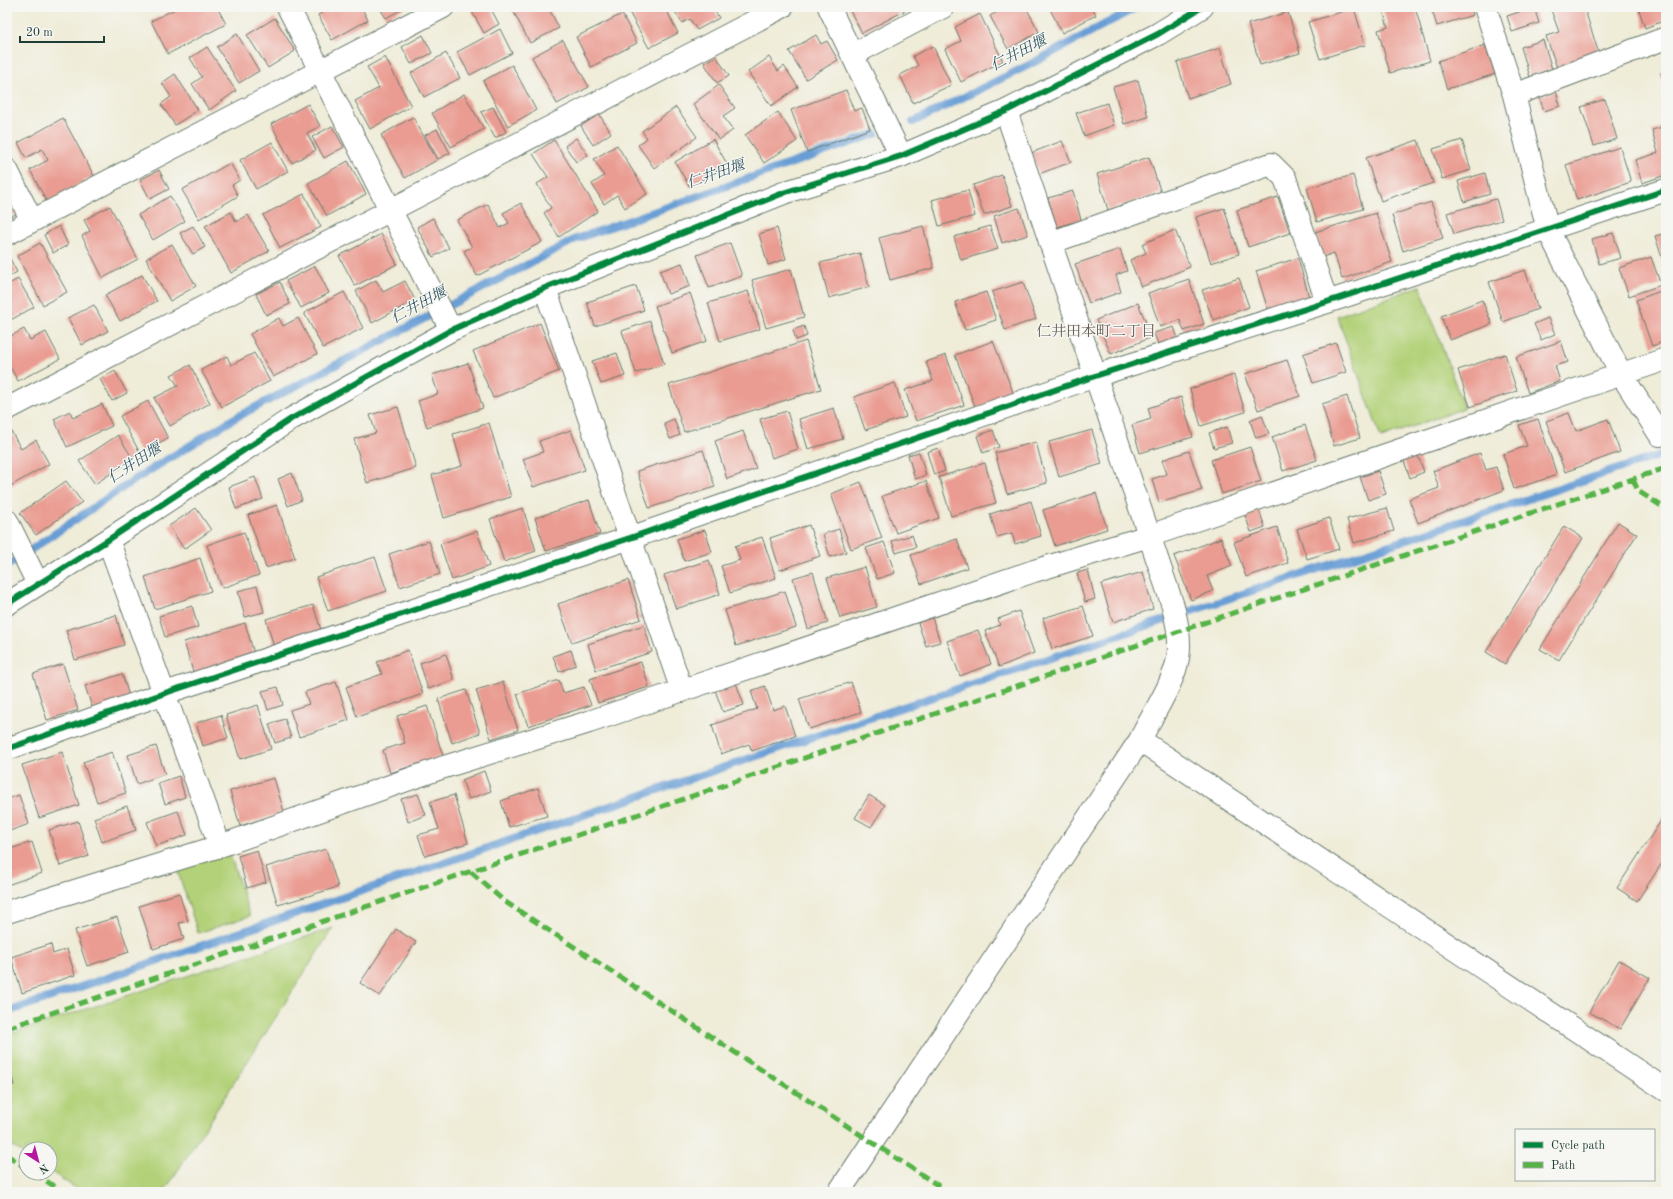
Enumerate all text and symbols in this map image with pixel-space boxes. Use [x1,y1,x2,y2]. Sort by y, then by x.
scale bar [20,18,104,44]
text: 20 m [26,27,53,39]
water label: 仁井田堰 [988,31,1052,74]
water label: 仁井田堰 [685,155,750,192]
water label: 仁井田堰 [388,282,452,327]
district label: 仁井田本町二丁目 [1036,323,1156,340]
water label: 仁井田堰 [105,438,167,487]
legend [1515,1129,1655,1181]
text: Cycle path [1551,1140,1606,1152]
north arrow [18,1141,58,1181]
text: Path [1551,1160,1576,1172]
text: N [36,1161,50,1175]

